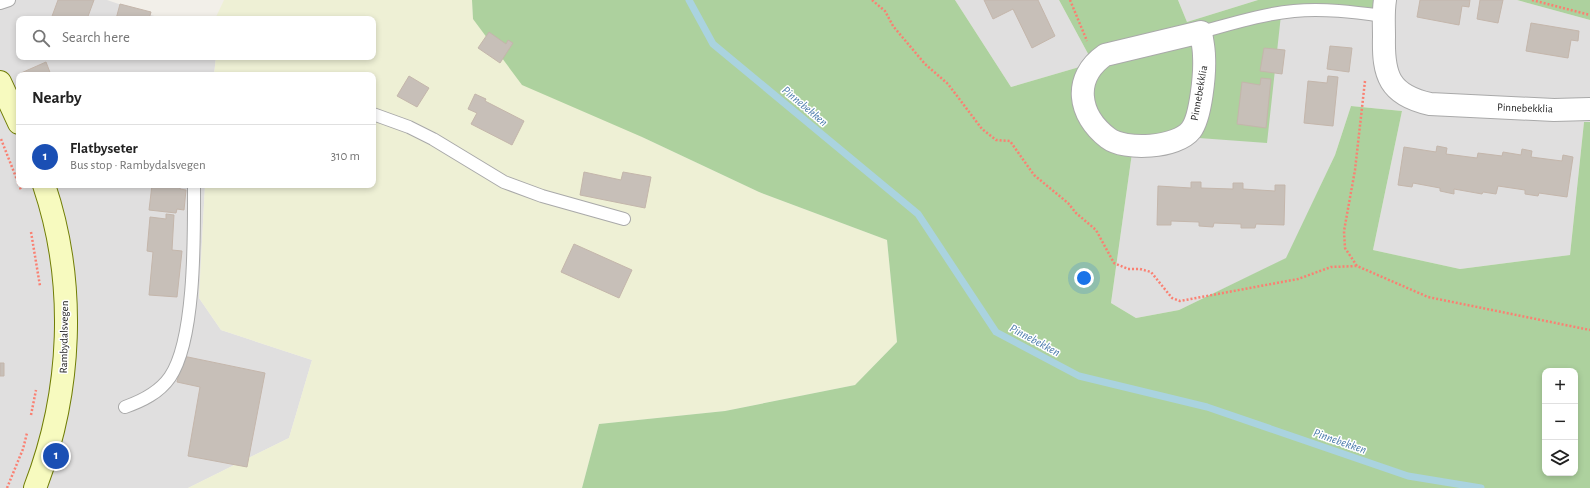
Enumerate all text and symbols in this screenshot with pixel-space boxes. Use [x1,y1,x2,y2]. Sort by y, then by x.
search box [16,16,376,60]
icon: search [30,27,52,49]
text: Search here [62,30,130,45]
street label: Pinnebekklia [1189,65,1209,121]
water label: Pinnebekken [780,84,830,128]
text: Nearby [32,89,82,106]
street label: Pinnebekklia [1497,102,1553,114]
text: Flatbyseter [70,141,138,156]
text: 1 [43,150,47,163]
text: 310 m [331,150,360,163]
text: Bus stop · Rambydalsvegen [70,159,206,172]
your location [1074,268,1094,288]
street label: Rambydalsvegen [58,300,70,374]
water label: Pinnebekken [1008,322,1062,358]
map controls [1542,368,1578,476]
button: + [1542,368,1578,404]
button: − [1542,404,1578,440]
water label: Pinnebekken [1312,426,1368,456]
button: layers [1542,440,1578,476]
pin: 1 [43,441,69,471]

